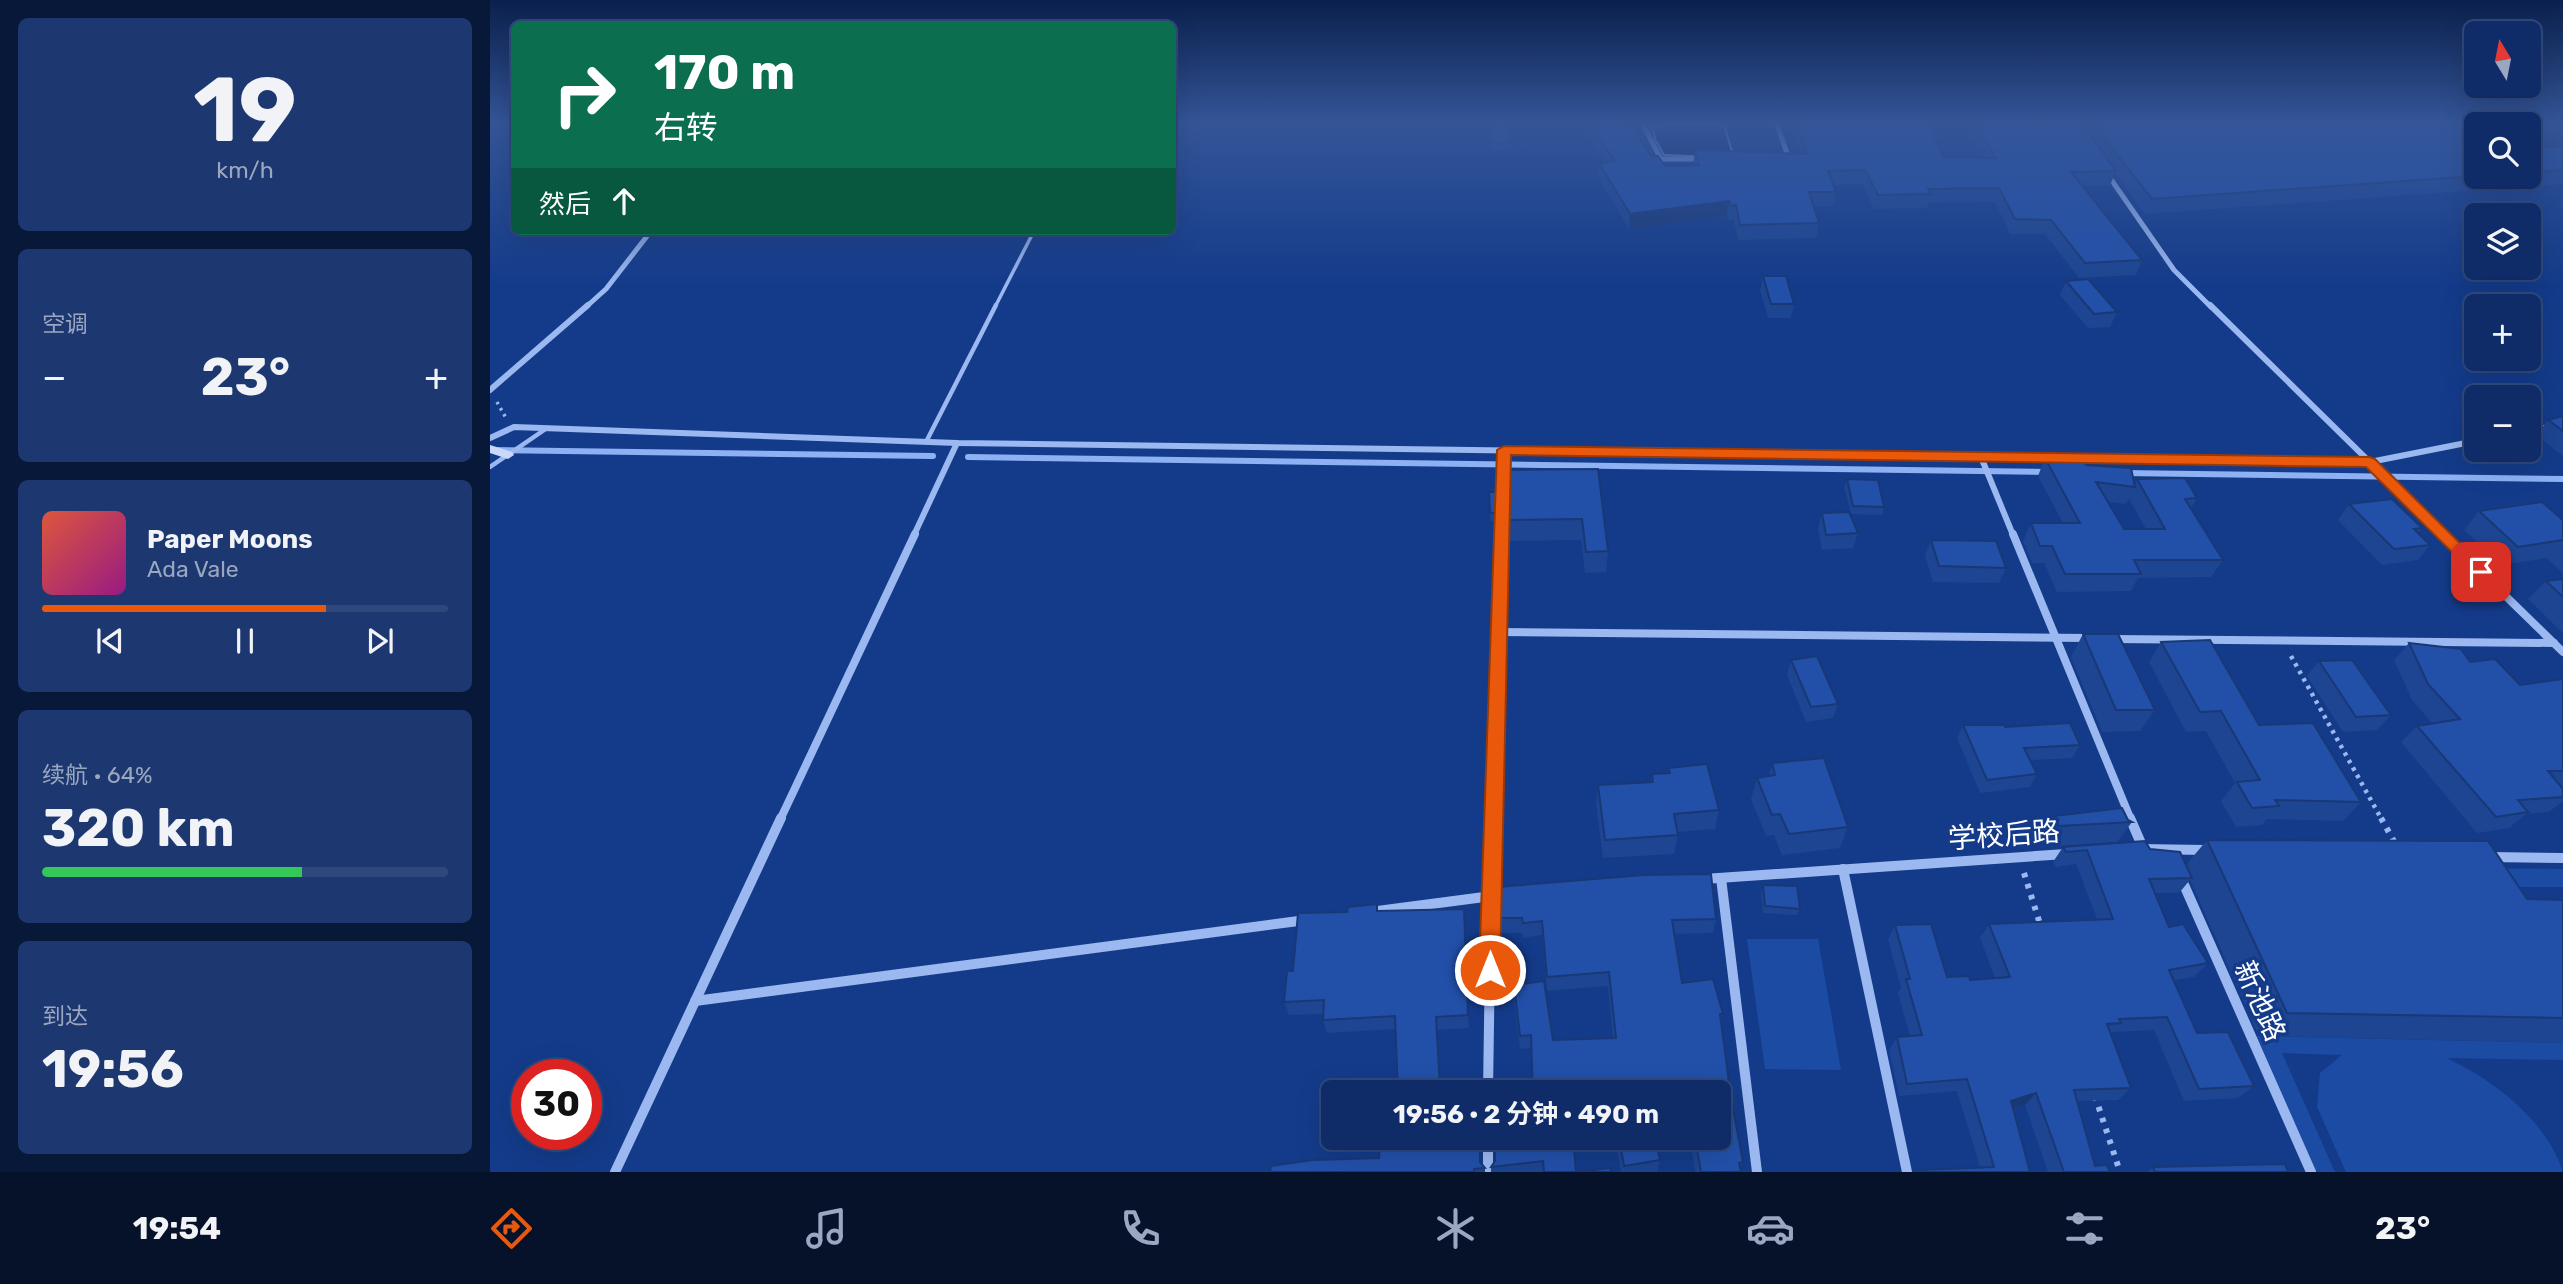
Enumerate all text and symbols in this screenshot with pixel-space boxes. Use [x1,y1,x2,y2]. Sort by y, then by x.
north arrow [2464,21,2541,98]
map controls [2464,21,2541,462]
text: 170 m [654,43,795,101]
icon: right [539,49,630,140]
text: 19 [193,56,297,164]
text: 右转 [654,109,718,147]
button: search [2464,112,2541,189]
text: km/h [216,156,274,184]
icon: ahead [605,182,643,220]
text: 然后 [539,189,591,220]
button: layers [2464,203,2541,280]
button: + [2464,294,2541,371]
text: 空调 [42,310,88,338]
text: 23° [201,346,290,408]
text: − [42,354,67,400]
text: + [424,354,448,400]
button: − [2464,385,2541,462]
text: Paper Moons [147,524,313,555]
pin [2451,542,2511,602]
icon: arrive [2462,553,2500,591]
text: Ada Vale [147,555,239,583]
icon: previous [91,622,129,660]
icon: pause [226,622,264,660]
icon: next [361,622,399,660]
text: 续航 · 64% [42,761,153,789]
text: 320 km [42,797,235,859]
street label: 学校后路 [1947,815,2061,855]
position arrow [1453,933,1527,1007]
street label: 新池路 [2228,956,2292,1046]
text: 到达 [42,1002,88,1030]
text: 19:56 [42,1038,184,1100]
speed limit sign: 30 [511,1059,602,1150]
text: 19:56 · 2 分钟 · 490 m [1393,1099,1659,1130]
icon: directions [487,1204,536,1253]
icon: music [802,1204,851,1253]
icon: phone [1116,1204,1165,1253]
icon: climate [1431,1204,1480,1253]
icon: car [1746,1204,1795,1253]
icon: filters [2060,1204,2109,1253]
text: 19:54 [133,1209,221,1247]
text: 23° [2375,1209,2430,1247]

